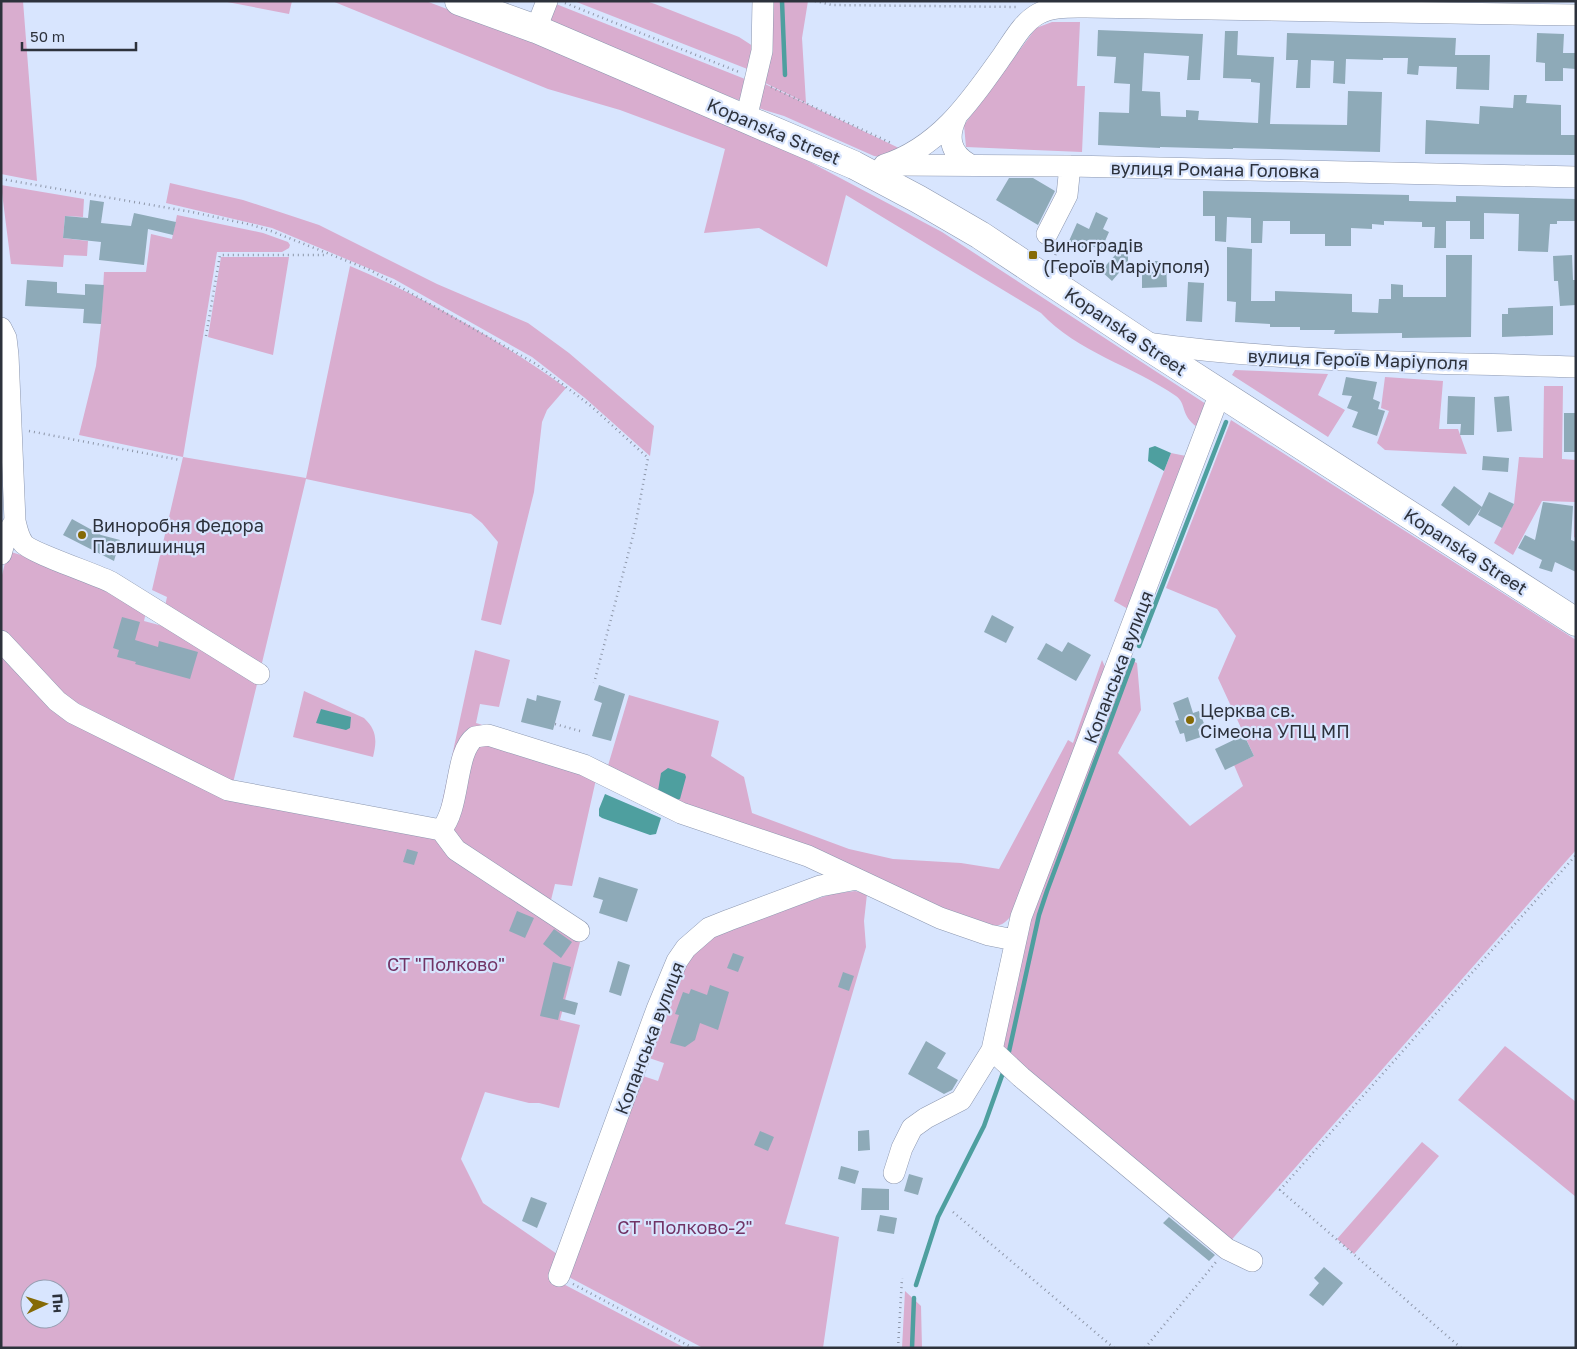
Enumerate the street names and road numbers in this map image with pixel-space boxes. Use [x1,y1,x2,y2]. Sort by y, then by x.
street label: Kopanska Street [704,93,844,169]
street label: вулиця Романа Головка [1110,156,1320,182]
street label: Kopanska Street [1061,282,1191,380]
street label: вулиця Героїв Маріуполя [1247,344,1469,374]
street label: Kopanska Street [1400,503,1532,599]
street label: Копанська вулиця [1079,588,1157,746]
street label: Копанська вулиця [610,959,688,1117]

